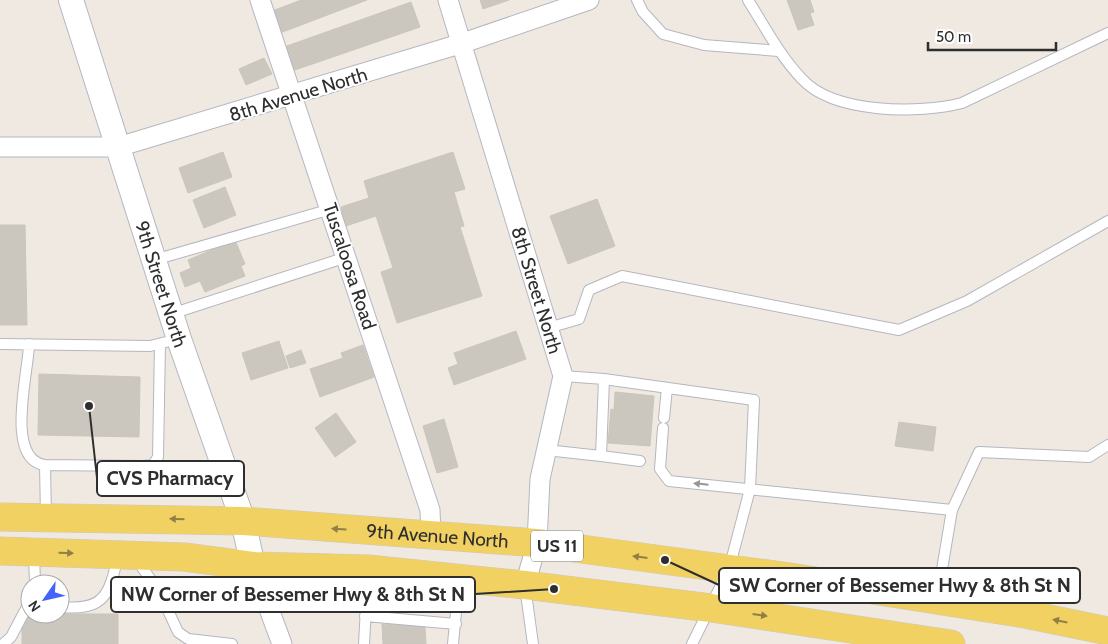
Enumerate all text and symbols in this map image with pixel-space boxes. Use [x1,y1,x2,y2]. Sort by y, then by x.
scale bar [928,20,1056,52]
text: 50 m [936,28,971,46]
street label: 8th Avenue North [226,63,370,126]
street label: Tuscaloosa Road [318,200,381,332]
street label: 9th Street North [130,218,192,350]
street label: 8th Street North [506,224,567,357]
callout: CVS Pharmacy [97,461,244,496]
text: CVS Pharmacy [106,466,234,490]
one-way arrow [693,480,709,488]
one-way arrow [169,515,185,523]
street label: 9th Avenue North [365,519,509,553]
one-way arrow [331,524,347,532]
road number: US 11 [531,530,583,562]
one-way arrow [58,549,74,557]
one-way arrow [632,553,648,561]
callout: SW Corner of Bessemer Hwy & 8th St N [719,568,1080,603]
text: SW Corner of Bessemer Hwy & 8th St N [729,573,1071,597]
north arrow [20,574,70,624]
callout: NW Corner of Bessemer Hwy & 8th St N [111,577,475,612]
text: NW Corner of Bessemer Hwy & 8th St N [121,582,465,606]
text: N [24,597,44,615]
one-way arrow [752,611,768,619]
one-way arrow [1053,617,1068,625]

